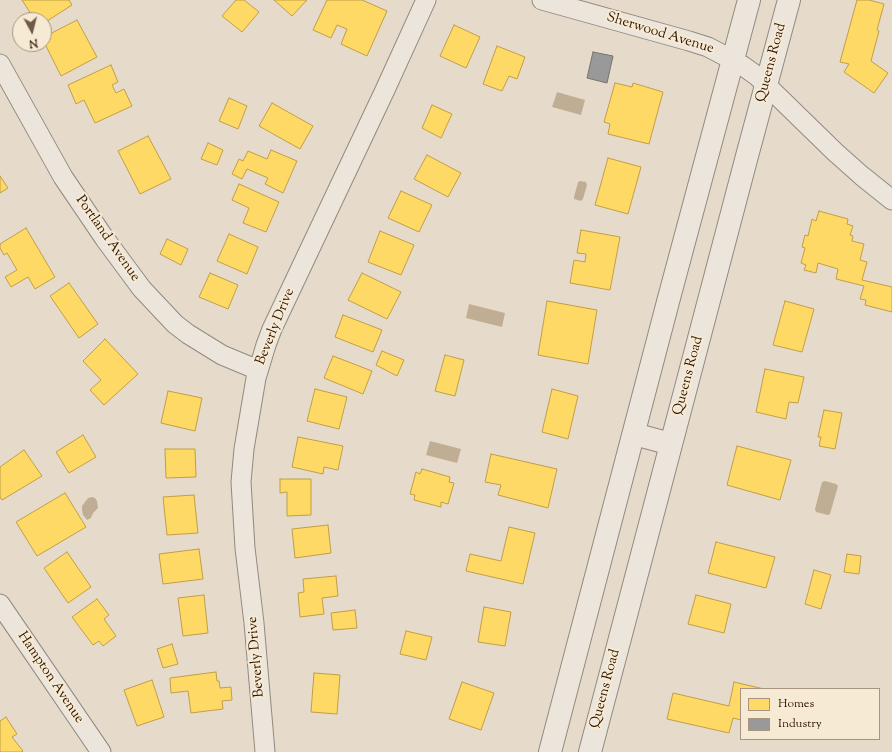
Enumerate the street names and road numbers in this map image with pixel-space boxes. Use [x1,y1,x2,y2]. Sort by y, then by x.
street label: Sherwood Avenue [604,10,716,58]
street label: Queens Road [753,22,791,104]
street label: Portland Avenue [71,193,143,285]
street label: Beverly Drive [253,286,299,368]
street label: Queens Road [670,335,708,417]
street label: Beverly Drive [245,616,269,698]
street label: Hampton Avenue [13,629,87,727]
street label: Queens Road [587,648,625,730]

